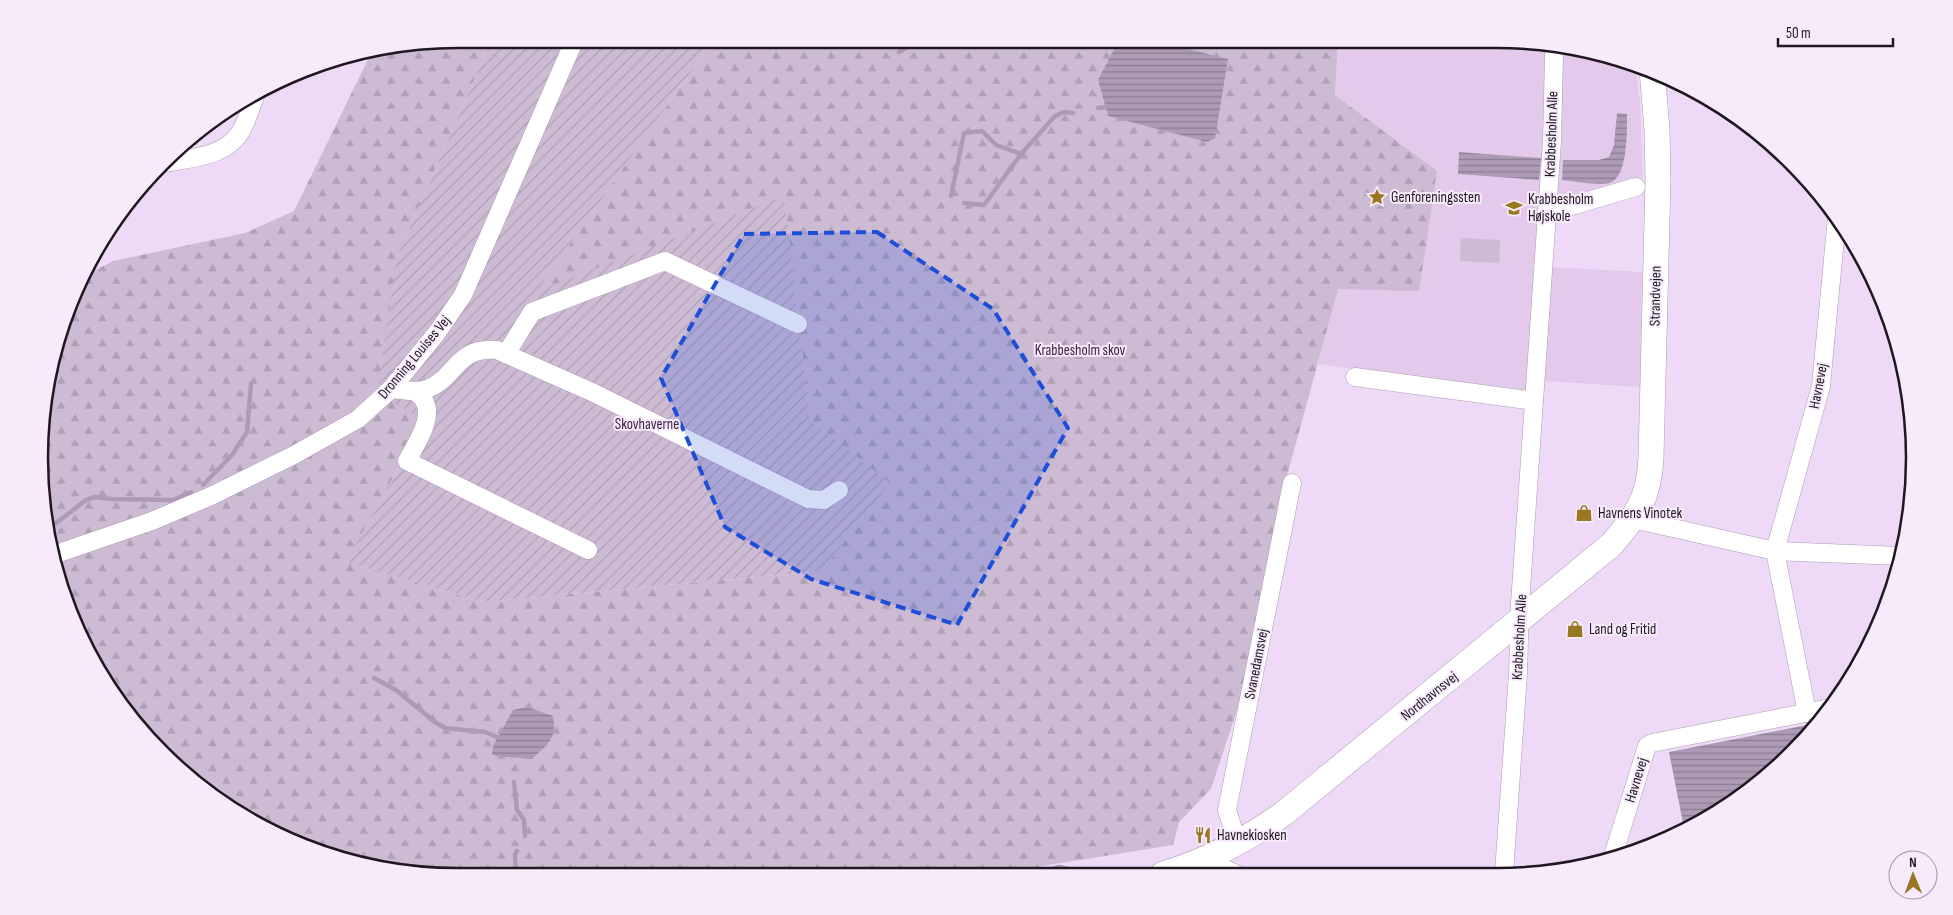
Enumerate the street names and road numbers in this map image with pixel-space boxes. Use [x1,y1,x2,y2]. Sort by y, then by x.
street label: Krabbesholm Alle [1541,91,1562,177]
street label: Strandvejen [1645,266,1666,326]
street label: Dronning Louises Vej [374,312,455,403]
street label: Havnevej [1805,361,1832,410]
street label: Krabbesholm Alle [1508,594,1531,681]
street label: Svanedamsvej [1240,627,1273,701]
street label: Nordhavnsvej [1397,667,1462,725]
street label: Havnevej [1621,755,1652,805]

